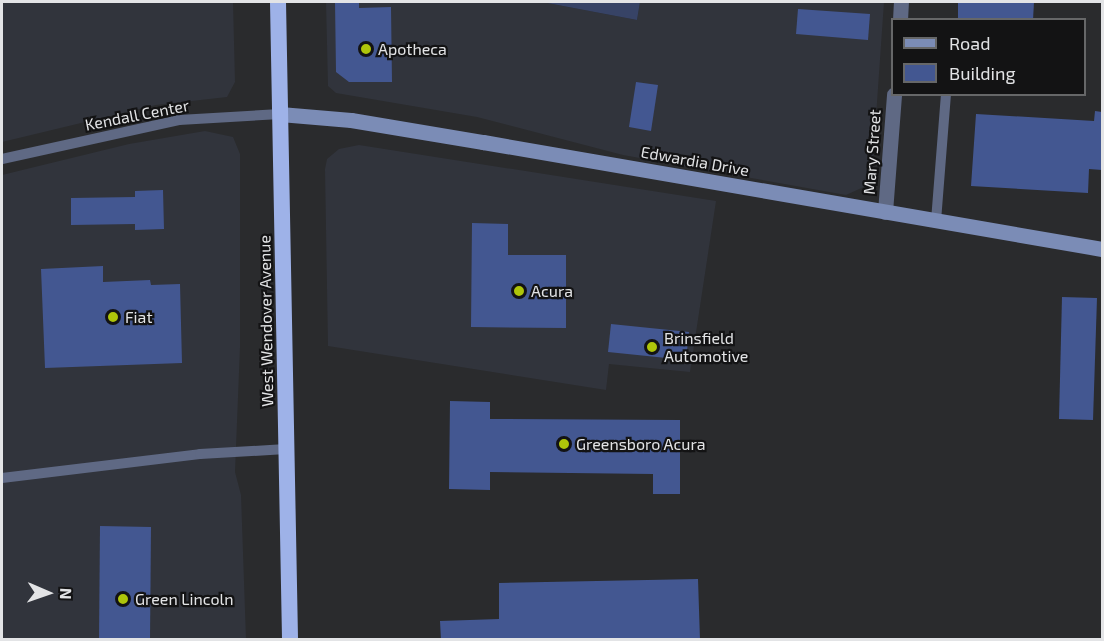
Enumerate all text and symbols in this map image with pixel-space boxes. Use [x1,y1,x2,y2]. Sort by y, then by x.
legend [891,18,1086,96]
text: Road [949,32,990,54]
place label: Apotheca [378,39,447,59]
marker: Apotheca [359,42,373,56]
text: Building [949,62,1016,84]
street label: Kendall Center [83,95,191,135]
street label: Mary Street [859,109,885,195]
street label: Edwardia Drive [639,142,751,180]
street label: West Wendover Avenue [255,234,277,408]
place label: Acura [531,281,573,301]
marker: Acura [512,284,526,298]
place label: Fiat [125,307,152,327]
marker: Fiat [106,310,120,324]
place label: Brinsfield Automotive [664,328,748,366]
marker: Brinsfield Automotive [645,340,659,354]
place label: Greensboro Acura [576,434,706,454]
marker: Greensboro Acura [557,437,571,451]
north arrow [18,563,78,623]
text: N [57,588,76,600]
place label: Green Lincoln [135,589,234,609]
marker: Green Lincoln [116,592,130,606]

